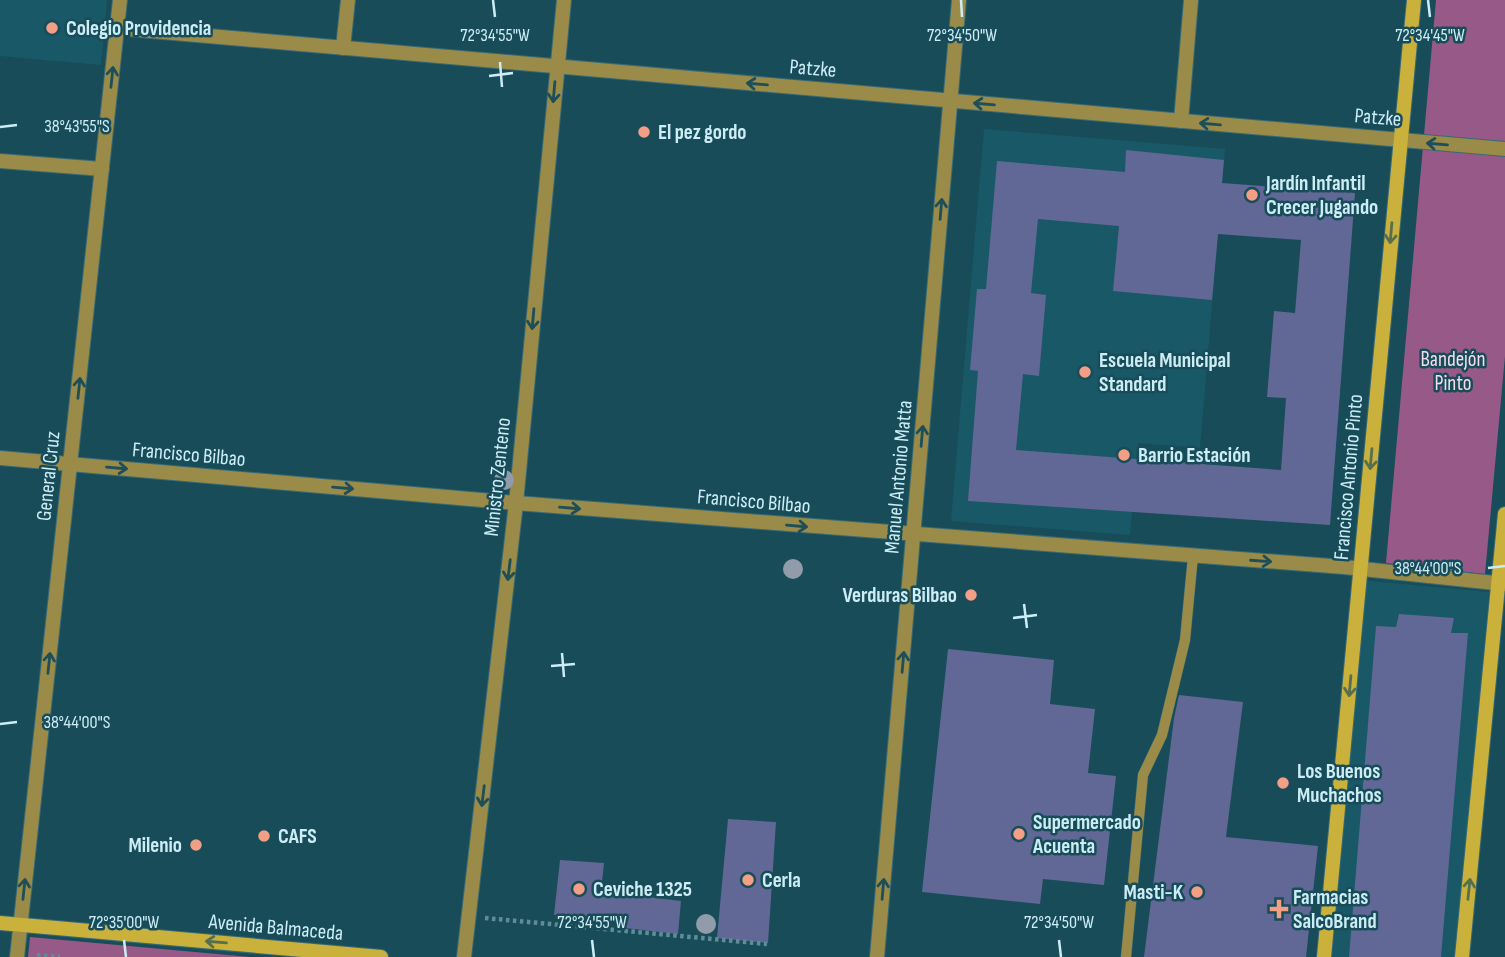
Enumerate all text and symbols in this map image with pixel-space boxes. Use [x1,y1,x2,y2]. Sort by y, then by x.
place label: Colegio Providencia [66,16,211,41]
marker: Colegio Providencia [44,20,60,36]
text: 72°34'55"W [460,25,530,46]
text: 72°34'50"W [927,25,997,46]
text: 72°34'45"W [1395,25,1465,46]
street label: Patzke [789,54,837,83]
one-way arrow [105,66,118,89]
one-way arrow [746,77,769,90]
one-way arrow [547,80,560,103]
one-way arrow [973,97,996,110]
street label: Patzke [1354,103,1402,132]
text: 38°43'55"S [44,116,110,137]
one-way arrow [1200,117,1222,130]
place label: El pez gordo [658,120,747,145]
marker: El pez gordo [636,124,652,140]
one-way arrow [1426,137,1449,150]
place label: Jardín Infantil Crecer Jugando [1265,171,1378,220]
marker: Jardín Infantil Crecer Jugando [1244,187,1260,203]
one-way arrow [935,198,948,221]
one-way arrow [1384,221,1397,243]
one-way arrow [526,307,539,330]
park label: Bandejón Pinto [1420,347,1486,396]
place label: Escuela Municipal Standard [1099,348,1230,397]
marker: Escuela Municipal Standard [1077,364,1093,380]
one-way arrow [73,377,86,400]
street label: Francisco Antonio Pinto [1329,393,1368,561]
street label: Manuel Antonio Matta [879,399,918,555]
street label: Ministro Zenteno [479,416,516,538]
one-way arrow [916,425,929,448]
street label: General Cruz [31,430,66,522]
street label: Francisco Bilbao [131,437,247,472]
place label: Barrio Estación [1138,443,1251,468]
marker: Barrio Estación [1116,447,1132,463]
one-way arrow [1364,447,1377,470]
one-way arrow [105,462,128,475]
one-way arrow [332,482,354,495]
street label: Francisco Bilbao [696,484,812,519]
one-way arrow [558,502,581,515]
one-way arrow [785,520,808,533]
one-way arrow [1249,555,1272,568]
one-way arrow [502,558,515,580]
text: 38°44'00"S [1394,558,1462,579]
place label: Verduras Bilbao [842,583,957,608]
marker: Verduras Bilbao [963,587,979,603]
one-way arrow [42,652,55,675]
one-way arrow [897,652,910,674]
one-way arrow [1343,674,1356,697]
text: 38°44'00"S [43,712,111,733]
place label: Los Buenos Muchachos [1297,759,1382,808]
marker: Los Buenos Muchachos [1275,775,1291,791]
one-way arrow [476,784,489,806]
place label: Supermercado Acuenta [1032,810,1141,859]
place label: CAFS [278,824,317,849]
marker: Supermercado Acuenta [1011,826,1027,842]
marker: CAFS [256,828,272,844]
place label: Milenio [128,833,182,858]
marker: Milenio [188,837,204,853]
place label: Cerla [762,868,801,893]
marker: Cerla [740,872,756,888]
place label: Ceviche 1325 [593,877,692,902]
one-way arrow [18,878,31,901]
one-way arrow [877,878,890,901]
one-way arrow [1463,878,1476,901]
place label: Masti-K [1124,880,1184,905]
marker: Ceviche 1325 [571,881,587,897]
marker: Masti-K [1189,884,1205,900]
place label: Farmacias SalcoBrand [1293,885,1377,934]
marker: Farmacias SalcoBrand [1271,901,1287,917]
street label: Avenida Balmaceda [207,909,344,946]
text: 72°35'00"W [89,912,160,933]
text: 72°34'55"W [557,912,627,933]
text: 72°34'50"W [1024,912,1094,933]
one-way arrow [205,935,228,948]

